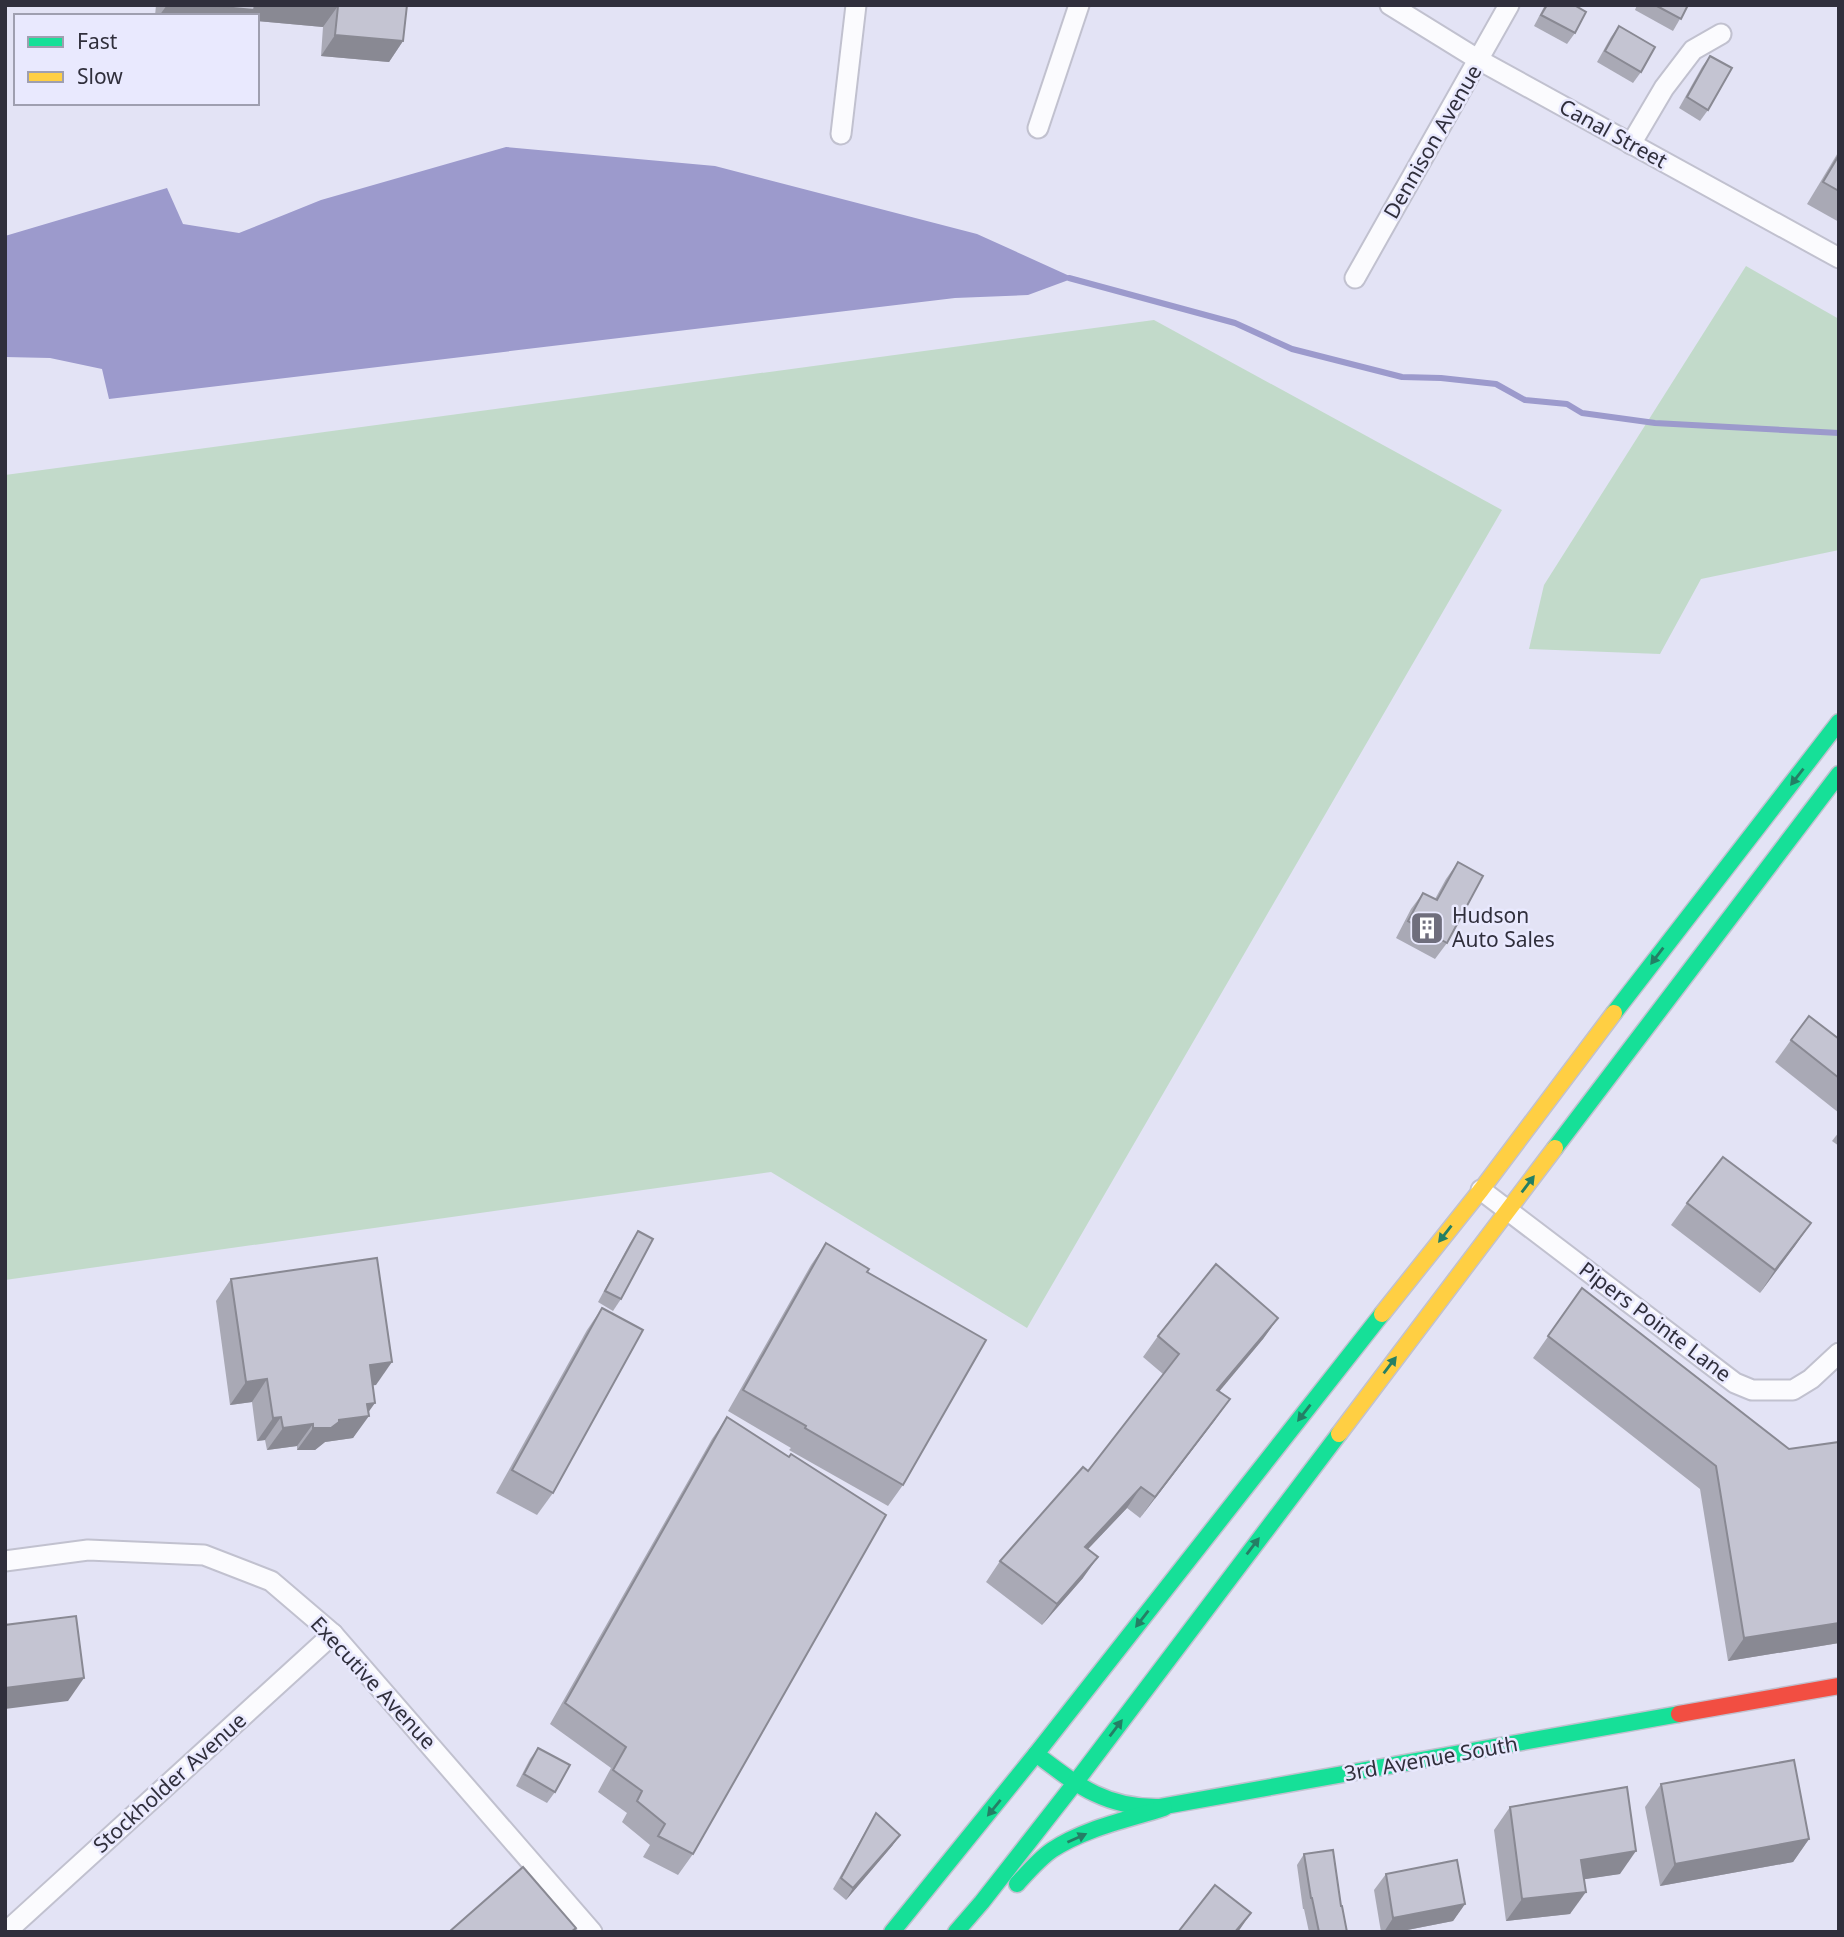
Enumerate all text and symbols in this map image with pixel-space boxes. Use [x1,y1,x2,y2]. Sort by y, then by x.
legend [14,14,259,105]
text: Fast [77,27,118,55]
street label: Dennison Avenue [1377,59,1488,224]
text: Slow [77,62,123,90]
street label: Canal Street [1555,92,1673,174]
one-way arrow [1790,767,1805,785]
place label: Hudson Auto Sales [1452,901,1555,953]
building icon: Hudson Auto Sales [1408,909,1446,947]
one-way arrow [1650,946,1665,964]
one-way arrow [1520,1175,1535,1193]
one-way arrow [1438,1225,1453,1243]
street label: Pipers Pointe Lane [1574,1255,1737,1388]
one-way arrow [1383,1356,1397,1374]
one-way arrow [1298,1404,1312,1422]
one-way arrow [1246,1537,1260,1556]
street label: Executive Avenue [305,1610,443,1755]
one-way arrow [1135,1610,1150,1628]
street label: Stockholder Avenue [87,1706,252,1859]
one-way arrow [1109,1719,1123,1737]
street label: 3rd Avenue South [1342,1729,1520,1787]
one-way arrow [986,1798,1001,1816]
one-way arrow [1067,1832,1088,1843]

